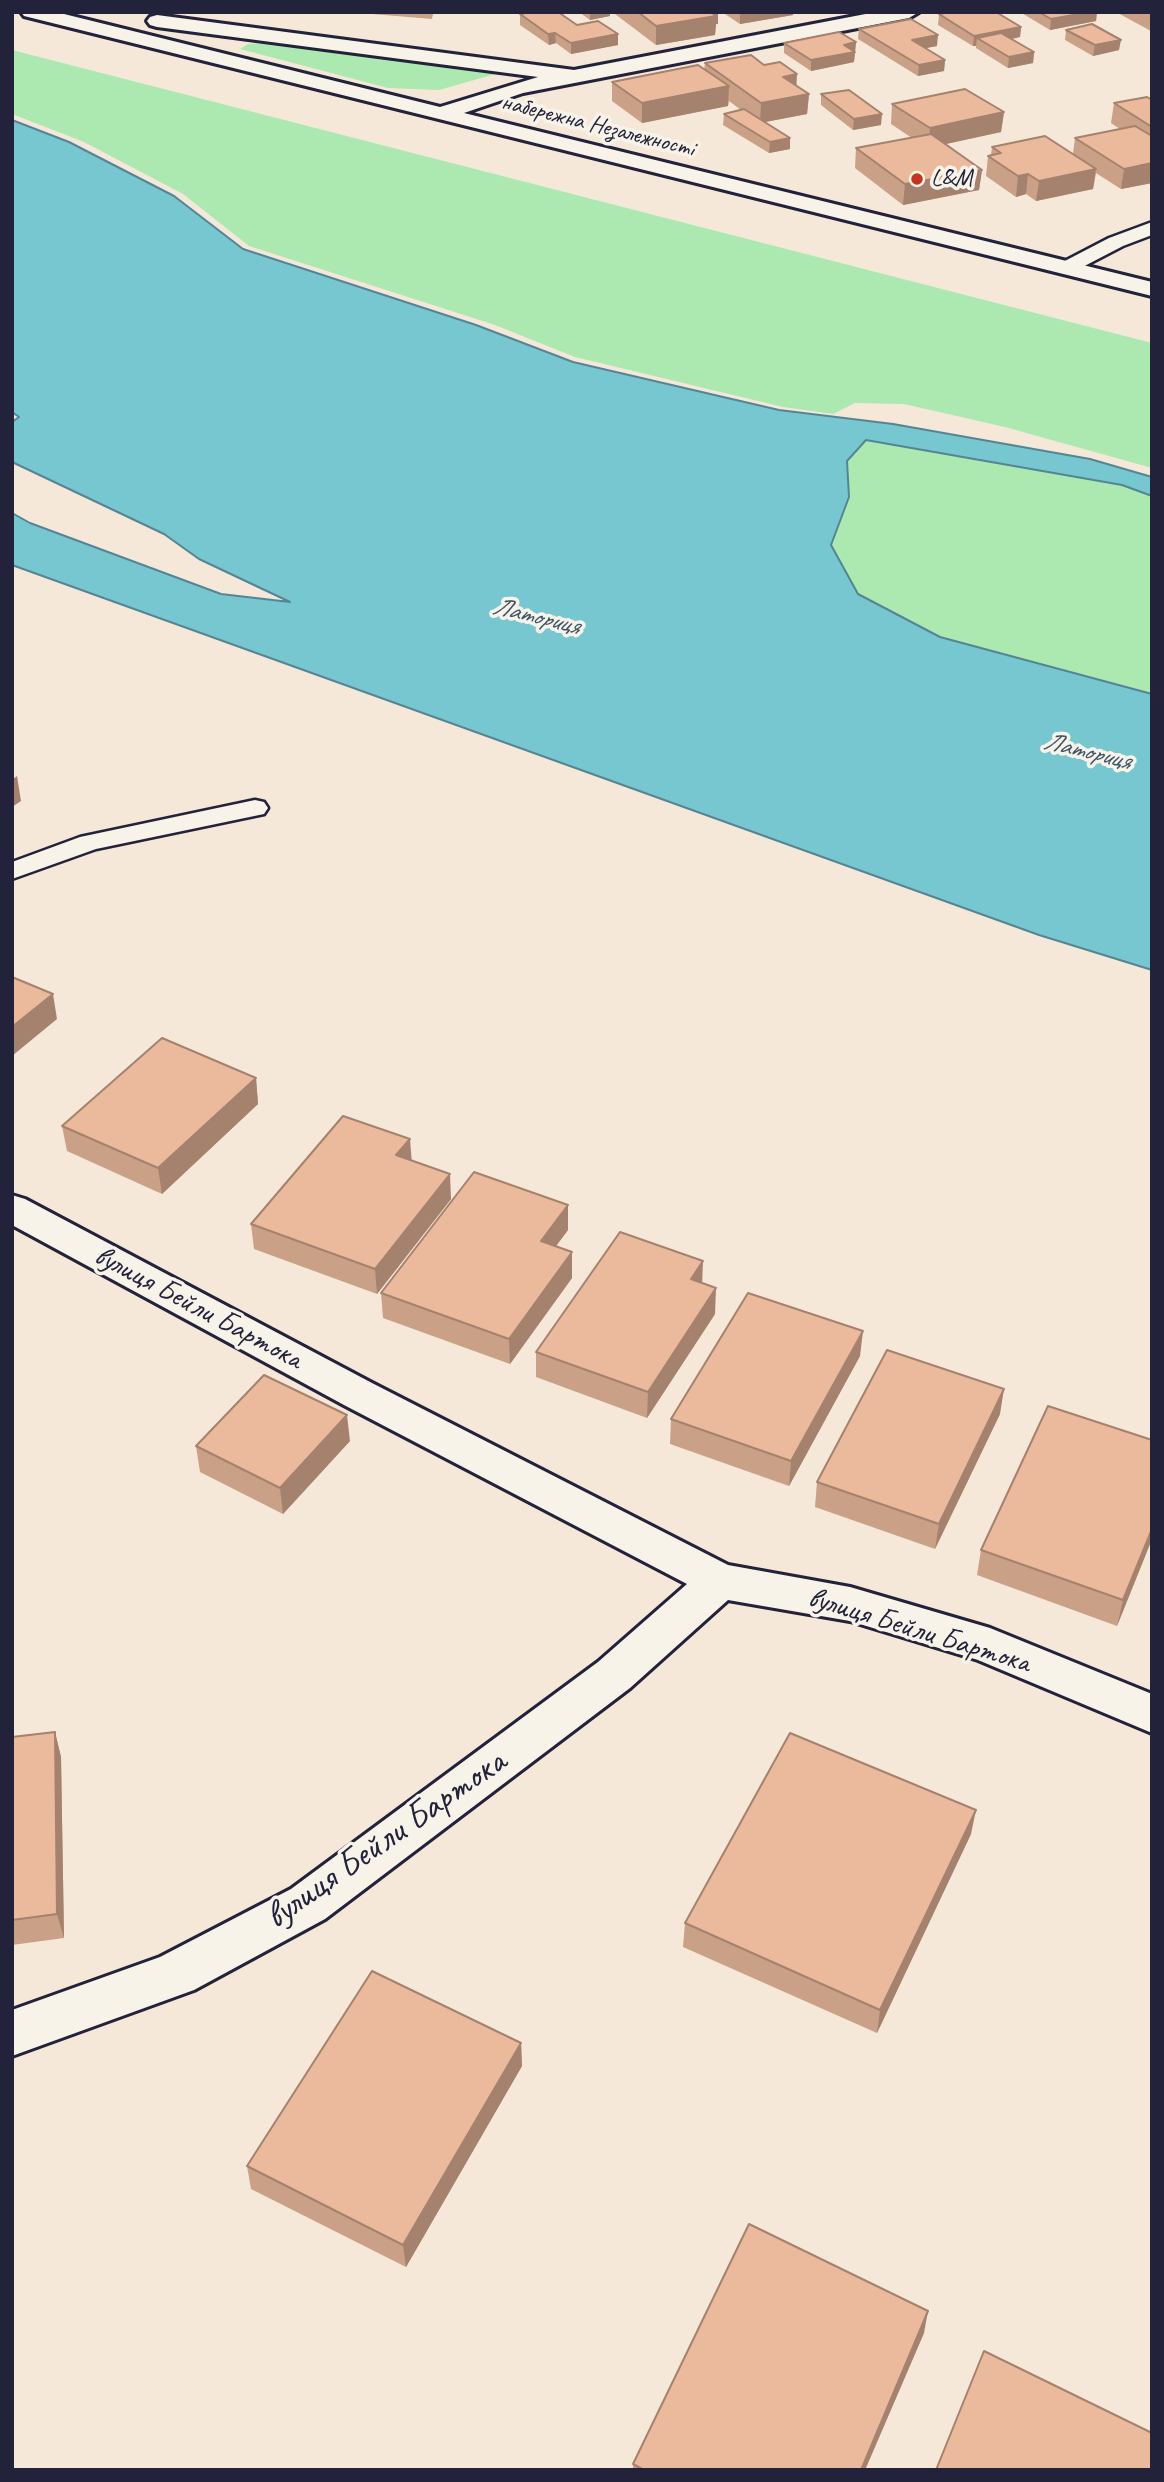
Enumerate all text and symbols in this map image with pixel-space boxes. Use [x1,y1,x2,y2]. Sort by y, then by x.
street label: набережна Незалежності [498,88,698,164]
place label: L&M [931,165,972,193]
marker: L&M [909,171,925,187]
water label: Латориця [489,591,583,643]
water label: Латориця [1040,726,1134,778]
street label: вулиця Бейли Бартока [88,1238,308,1378]
street label: вулиця Бейли Бартока [804,1580,1034,1682]
street label: вулиця Бейли Бартока [257,1740,515,1940]

